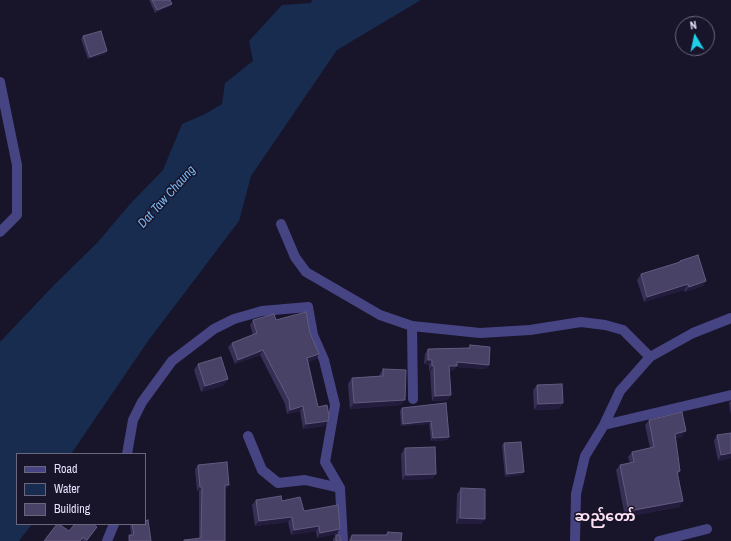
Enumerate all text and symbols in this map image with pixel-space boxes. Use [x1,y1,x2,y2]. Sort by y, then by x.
north arrow [675,16,715,56]
text: N [689,18,698,33]
water label: Dat Taw Chaung [135,163,199,231]
legend [16,453,146,525]
text: Road [54,461,78,477]
text: Water [54,481,80,497]
text: Building [54,501,90,517]
district label: ဆည်တော် [575,509,635,525]

